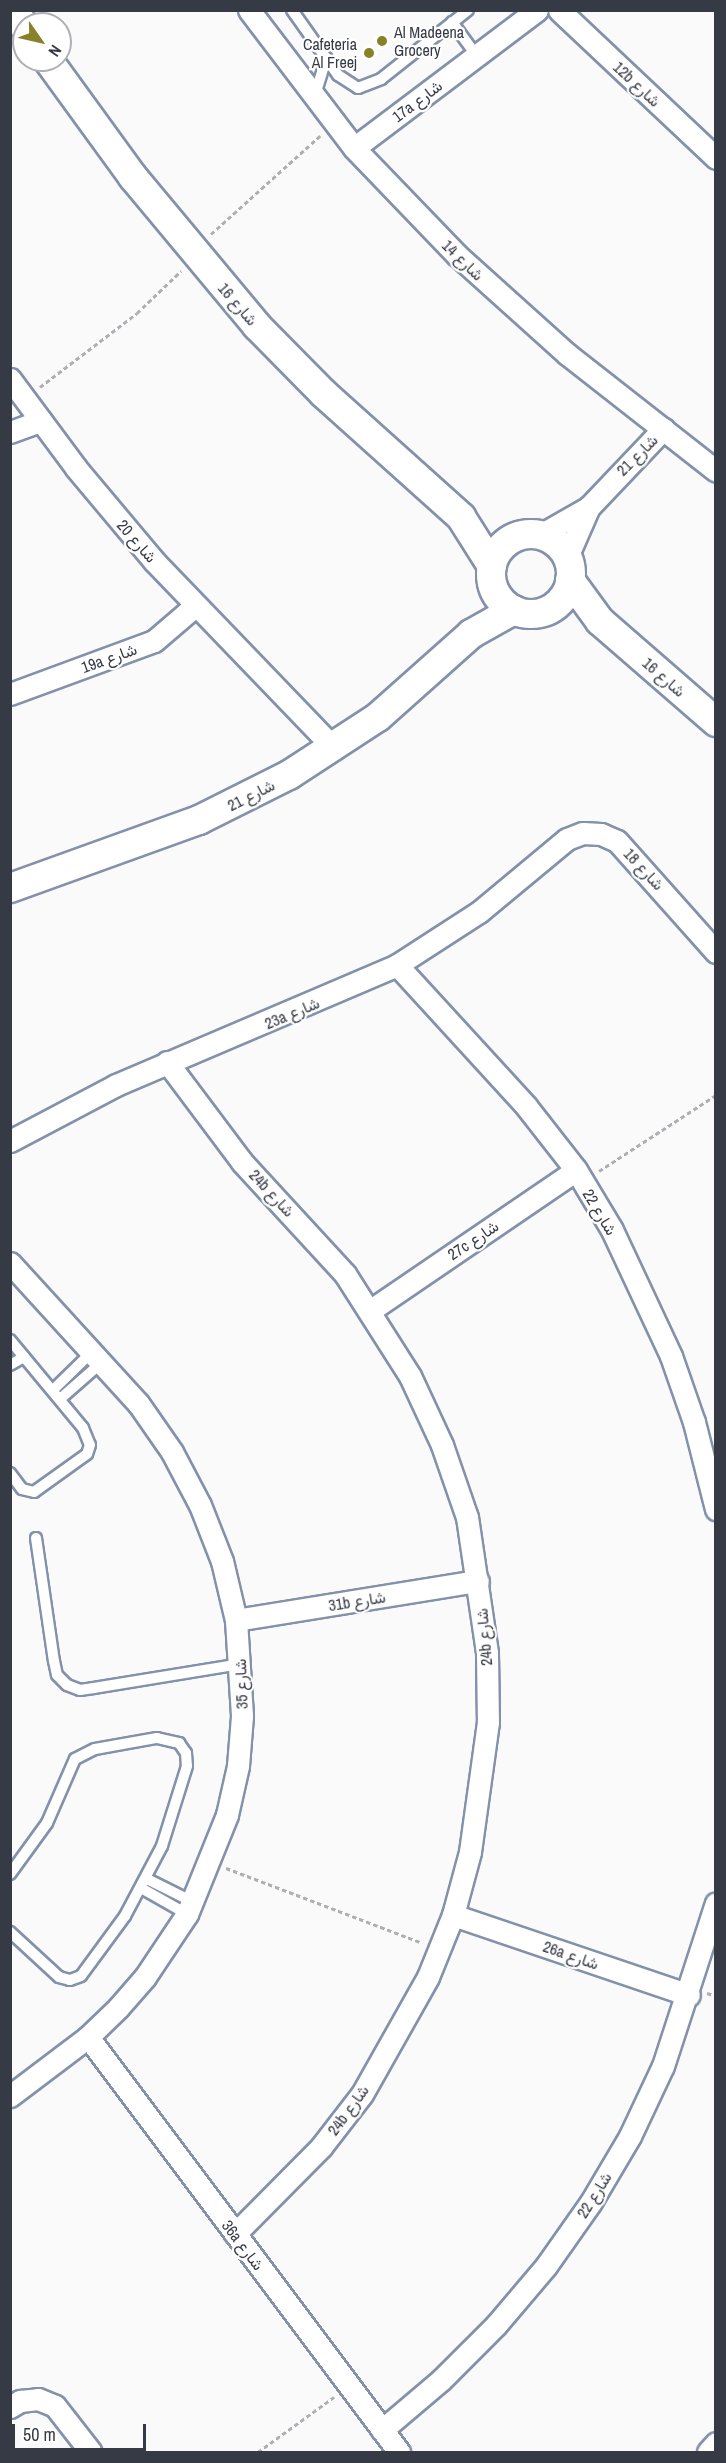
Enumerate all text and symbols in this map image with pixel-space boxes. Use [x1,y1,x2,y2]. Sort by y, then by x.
north arrow [12,12,72,72]
place label: Al Madeena Grocery [394,22,464,60]
place label: Cafeteria Al Freej [303,34,357,72]
marker: Al Madeena Grocery [375,34,389,48]
text: N [43,41,67,61]
marker: Cafeteria Al Freej [362,46,376,60]
street label: 12b شارع [609,57,665,111]
street label: 17a شارع [388,76,446,126]
street label: شارع 14 [438,236,488,284]
street label: شارع 16 [214,279,262,329]
street label: شارع 21 [612,430,662,480]
street label: شارع 20 [113,516,161,566]
street label: 19a شارع [79,639,139,677]
street label: شارع 16 [639,653,689,701]
street label: شارع 21 [224,775,278,815]
street label: شارع 18 [620,844,668,894]
street label: 23a شارع [262,993,322,1033]
street label: 24b شارع [245,1165,299,1221]
street label: شارع 22 [579,1185,621,1239]
street label: 27c شارع [444,1216,502,1264]
street label: 31b شارع [327,1587,387,1615]
street label: 24b شارع [472,1607,496,1667]
street label: شارع 35 [231,1658,251,1710]
street label: 26a شارع [541,1937,601,1973]
street label: 24b شارع [323,2081,373,2139]
street label: شارع 22 [572,2169,616,2221]
street label: 36a شارع [218,2216,268,2274]
scale bar [15,2412,148,2450]
text: 50 m [23,2422,56,2447]

